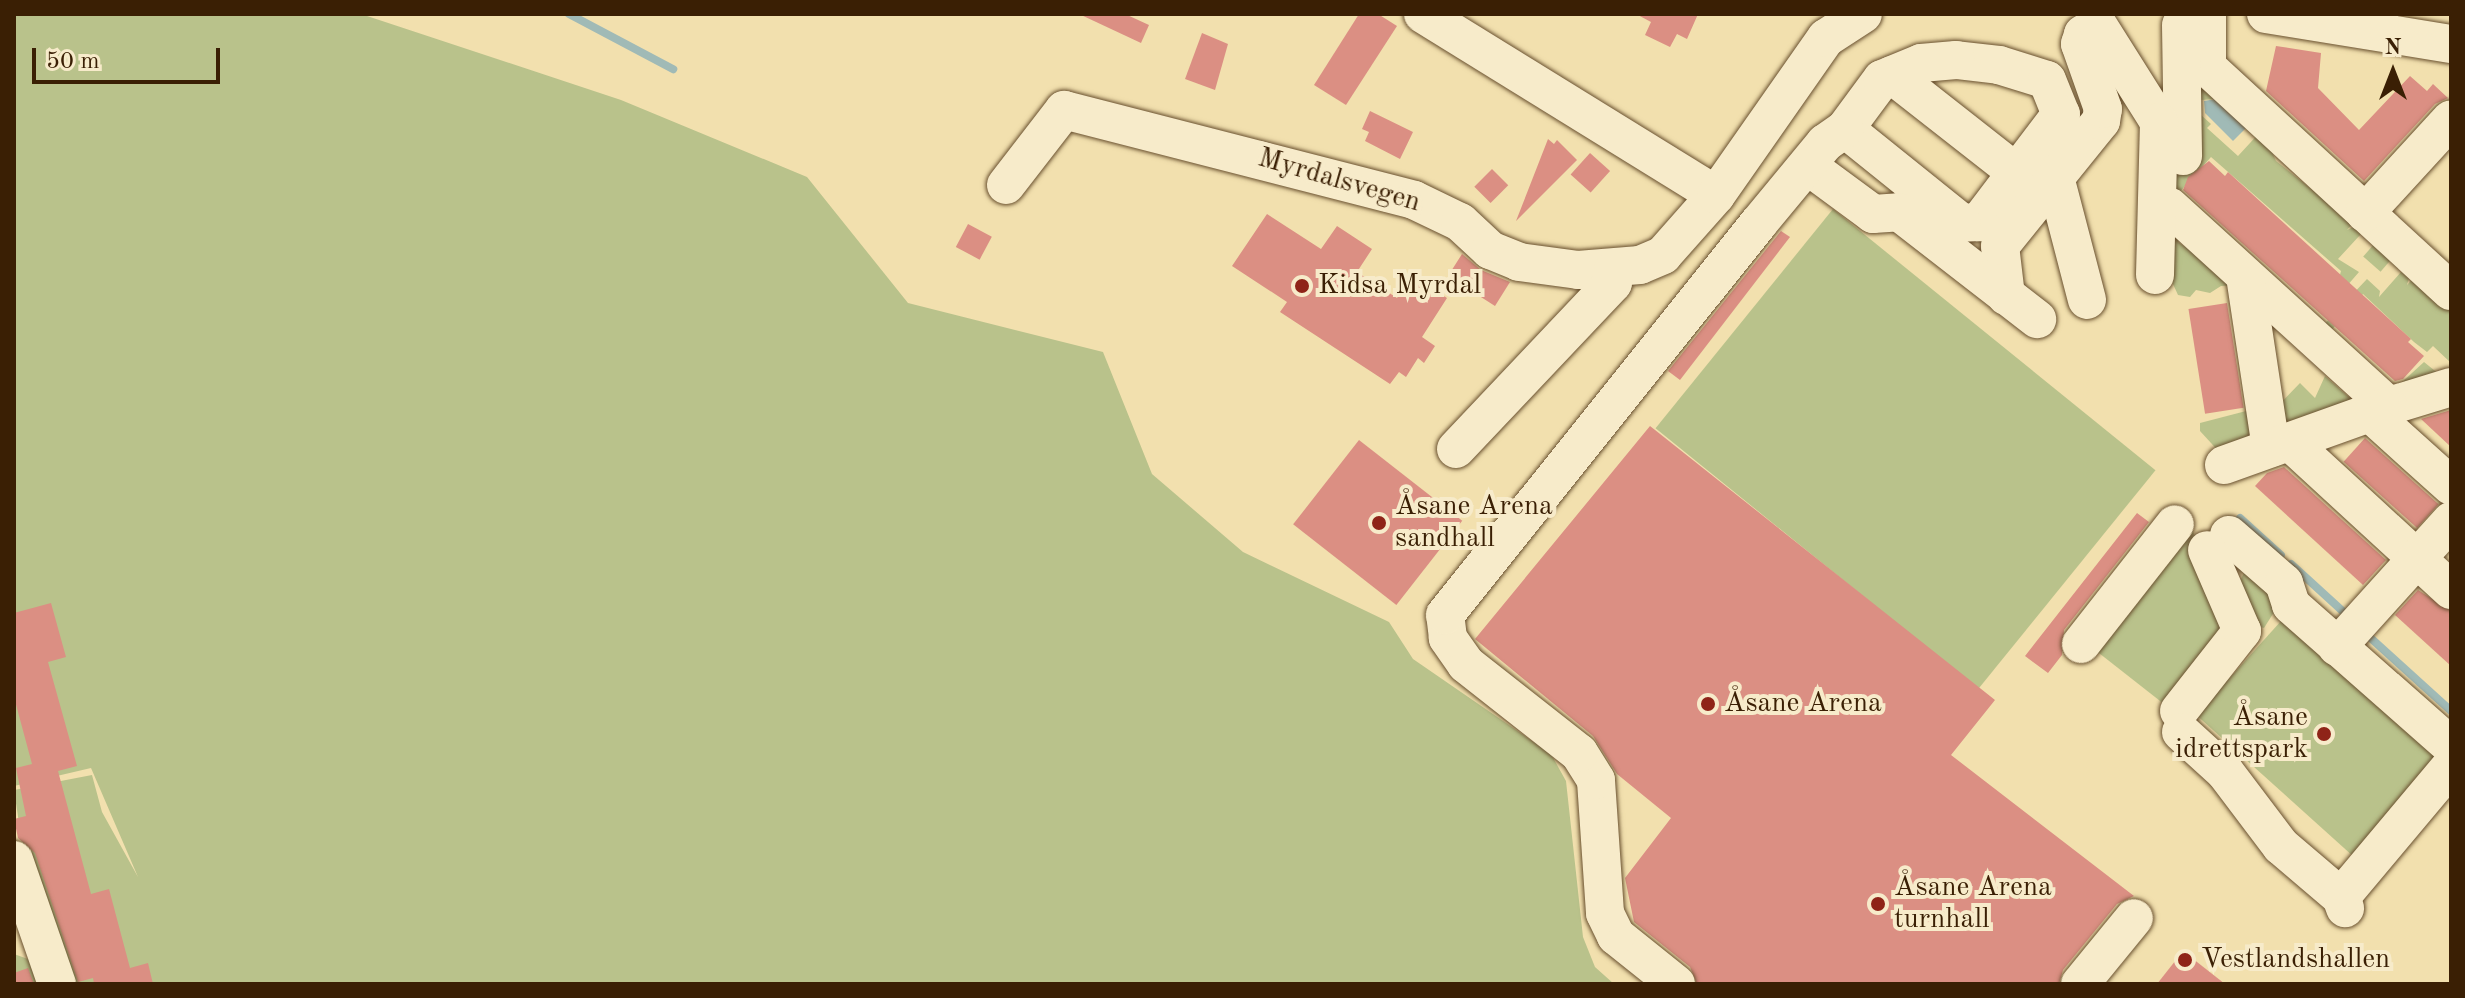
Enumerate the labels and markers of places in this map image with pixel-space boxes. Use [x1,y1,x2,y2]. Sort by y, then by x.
place label: Kidsa Myrdal [1318,269,1481,303]
marker: Kidsa Myrdal [1293,277,1311,295]
place label: Åsane Arena sandhall [1395,490,1553,556]
marker: Åsane Arena sandhall [1370,514,1388,532]
place label: Åsane Arena [1724,687,1882,721]
marker: Åsane Arena [1699,695,1717,713]
place label: Åsane idrettspark [2175,701,2308,767]
marker: Åsane idrettspark [2315,725,2333,743]
place label: Åsane Arena turnhall [1894,871,2052,937]
marker: Åsane Arena turnhall [1869,895,1887,913]
place label: Vestlandshallen [2201,943,2390,977]
marker: Vestlandshallen [2176,951,2194,969]

